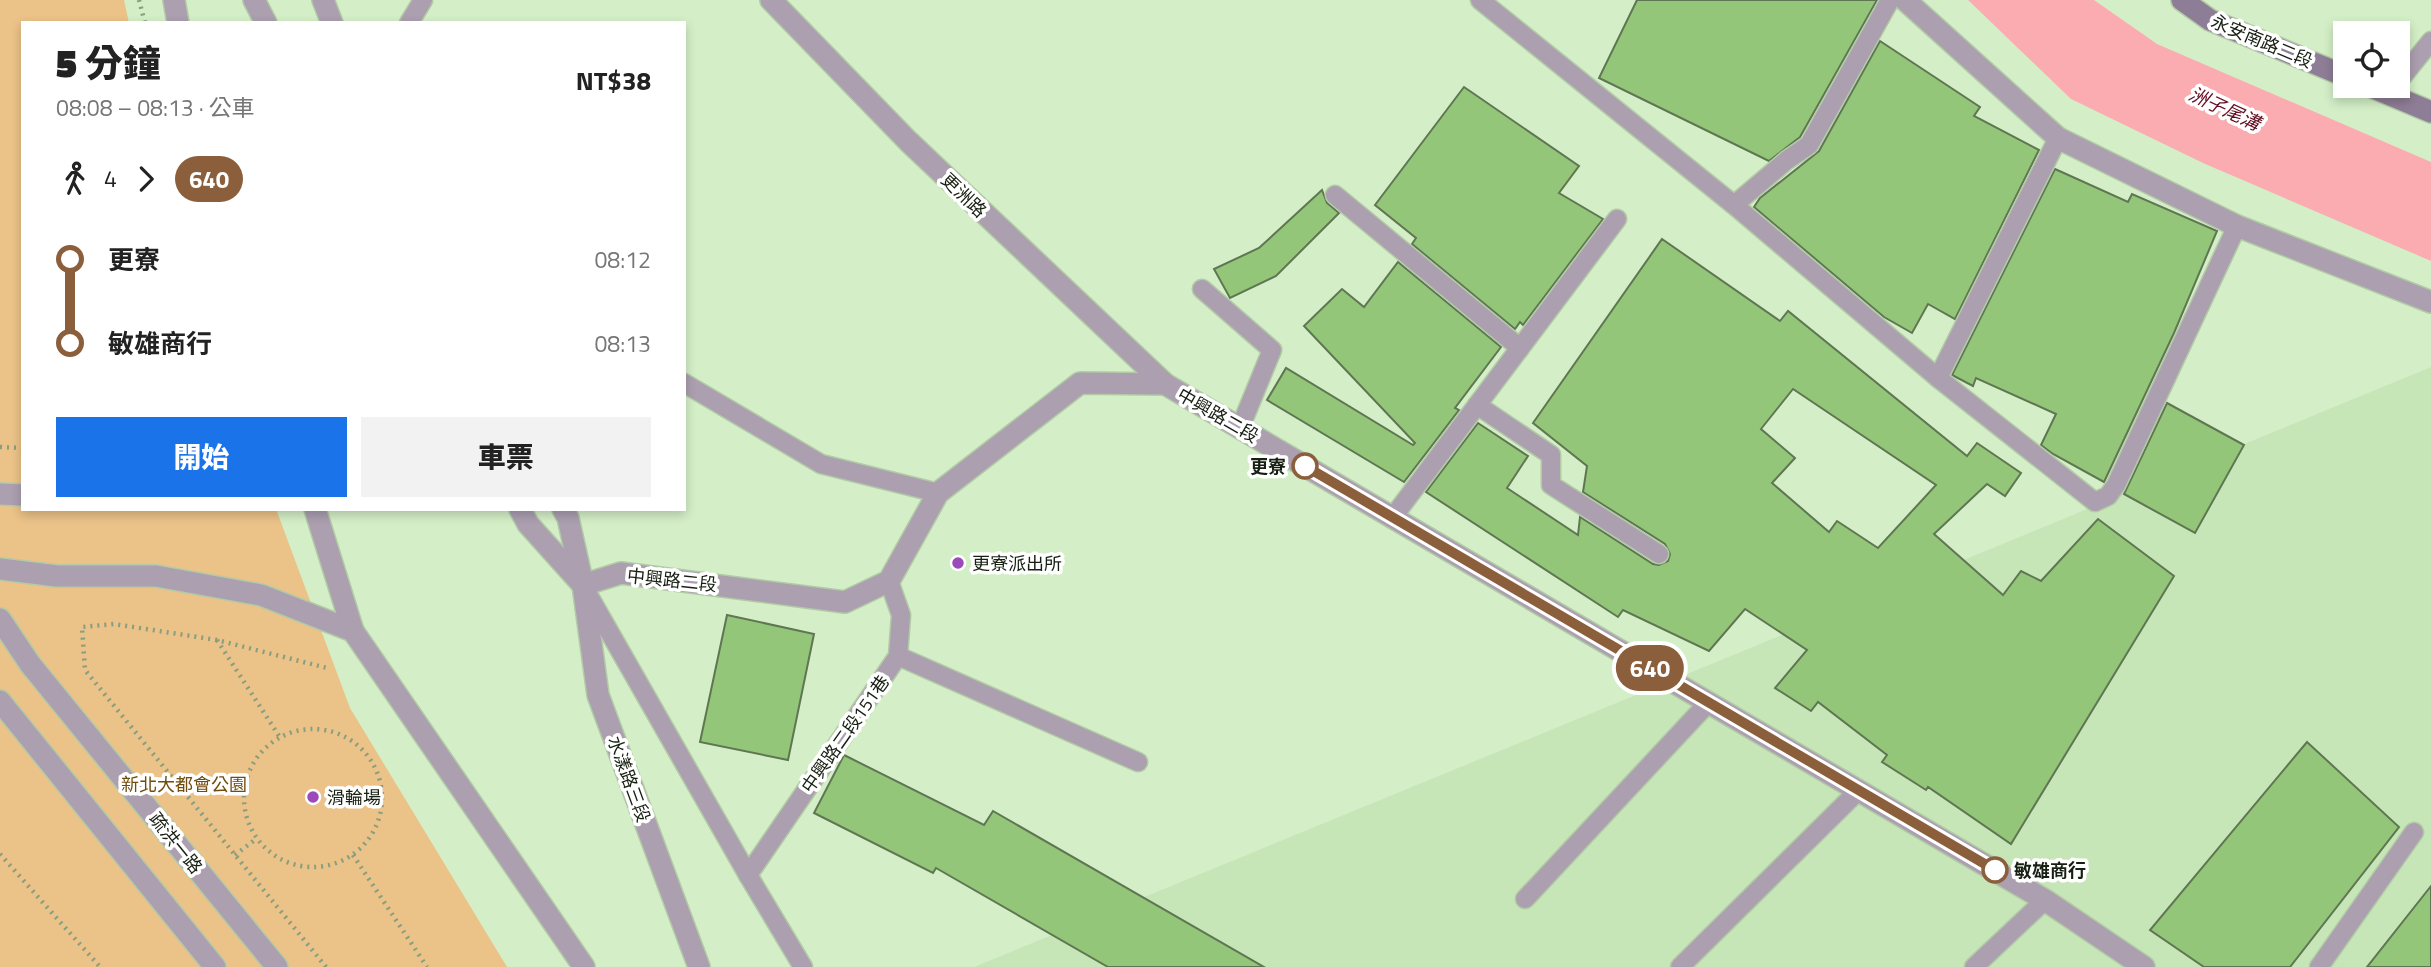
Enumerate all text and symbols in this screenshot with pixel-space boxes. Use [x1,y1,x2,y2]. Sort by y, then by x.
street label: 永安南路二段 [2207,7,2317,75]
map controls [2333,21,2410,98]
button: locate [2333,21,2410,98]
text: 5 分鐘 [56,34,161,92]
text: NT$38 [576,61,651,100]
water label: 洲子尾溝 [2184,79,2268,138]
text: 08:08 – 08:13 · 公車 [56,90,255,125]
icon: walk [56,160,94,198]
icon: forward [127,160,165,198]
text: 4 [104,161,117,196]
text: 640 [189,161,229,197]
street label: 更洲路 [935,167,993,223]
text: 更寮 [108,240,160,279]
text: 08:12 [594,242,651,277]
text: 敏雄商行 [108,324,212,363]
text: 08:13 [594,326,651,361]
street label: 中興路二段 [1172,381,1264,449]
button: 開始 [56,417,347,497]
button: 車票 [361,417,651,497]
place label: 更寮 [1250,453,1286,480]
marker: 更寮 [1292,453,1318,479]
place label: 更寮派出所 [972,550,1062,577]
marker: 更寮派出所 [950,555,966,571]
street label: 中興路二段 [626,562,718,598]
line badge: 640 [1610,645,1690,691]
text: 640 [1630,650,1670,686]
street label: 中興路二段151巷 [794,670,896,798]
street label: 水漾路三段 [601,732,657,826]
park label: 新北大都會公園 [121,771,247,798]
place label: 滑輪場 [327,784,381,811]
marker: 滑輪場 [305,789,321,805]
street label: 疏洪一路 [143,807,209,879]
marker: 敏雄商行 [1982,857,2008,883]
place label: 敏雄商行 [2014,857,2086,884]

